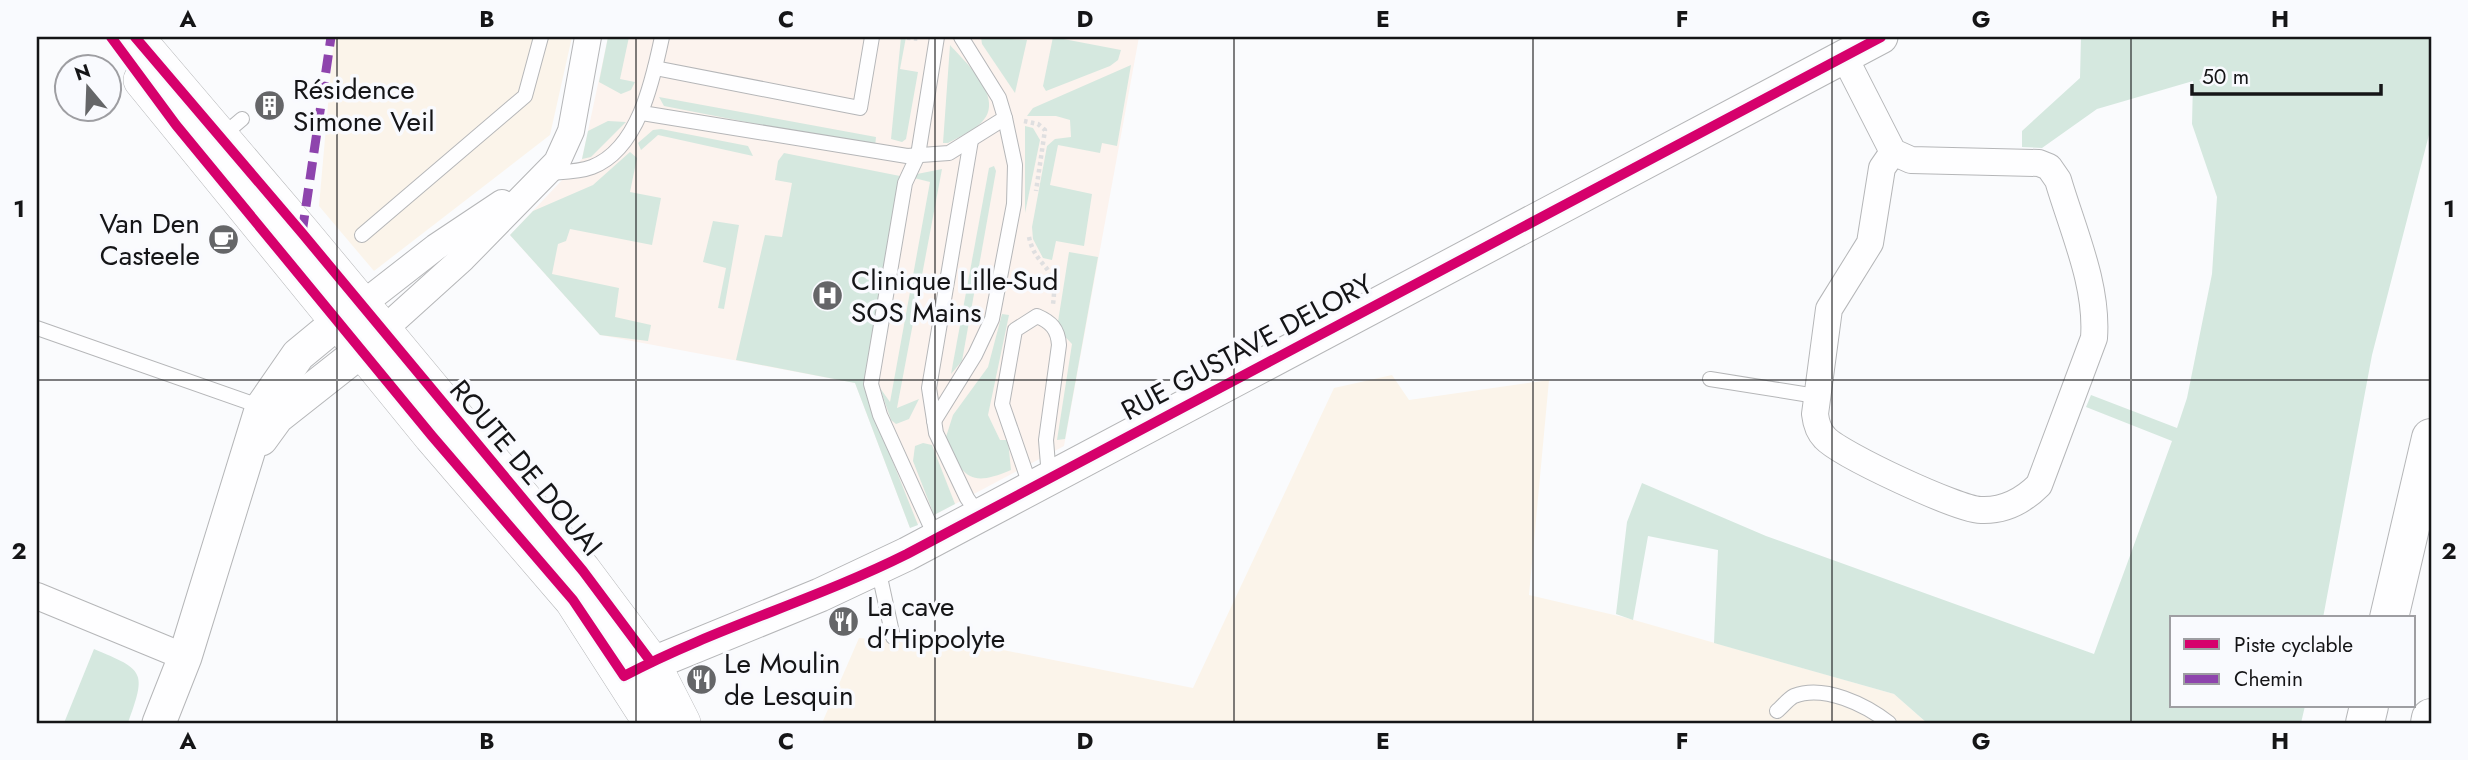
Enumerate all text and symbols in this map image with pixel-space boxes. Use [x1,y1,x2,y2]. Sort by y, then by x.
text: A [179,2,197,36]
text: B [479,2,495,36]
text: C [778,2,794,36]
text: D [1077,2,1094,36]
text: E [1376,2,1390,36]
text: F [1676,2,1688,36]
text: G [1972,2,1990,36]
text: H [2271,2,2289,36]
north arrow [52,52,122,122]
scale bar [2192,52,2380,96]
text: N [71,57,94,88]
text: 50 m [2202,62,2249,92]
place label: Résidence Simone Veil [293,69,435,142]
building icon: Résidence Simone Veil [253,88,287,122]
text: 1 [13,192,25,226]
text: 1 [2443,192,2455,226]
place label: Van Den Casteele [100,203,200,276]
cafe icon: Van Den Casteele [206,222,240,256]
place label: Clinique Lille-Sud SOS Mains [851,260,1058,333]
street label: RUE GUSTAVE DELORY [1114,263,1380,431]
hospital icon: Clinique Lille-Sud SOS Mains [811,279,845,313]
street label: ROUTE DE DOUAI [440,371,612,565]
text: 2 [11,534,27,568]
text: 2 [2441,534,2457,568]
place label: La cave d’Hippolyte [867,586,1005,659]
restaurant icon: La cave d’Hippolyte [827,605,861,639]
legend [2170,616,2416,708]
text: Piste cyclable [2234,630,2353,660]
place label: Le Moulin de Lesquin [724,643,854,716]
restaurant icon: Le Moulin de Lesquin [684,662,718,696]
text: Chemin [2234,664,2303,694]
text: A [179,724,197,758]
text: B [479,724,495,758]
text: C [778,724,794,758]
text: D [1077,724,1094,758]
text: E [1376,724,1390,758]
text: F [1676,724,1688,758]
text: G [1972,724,1990,758]
text: H [2271,724,2289,758]

